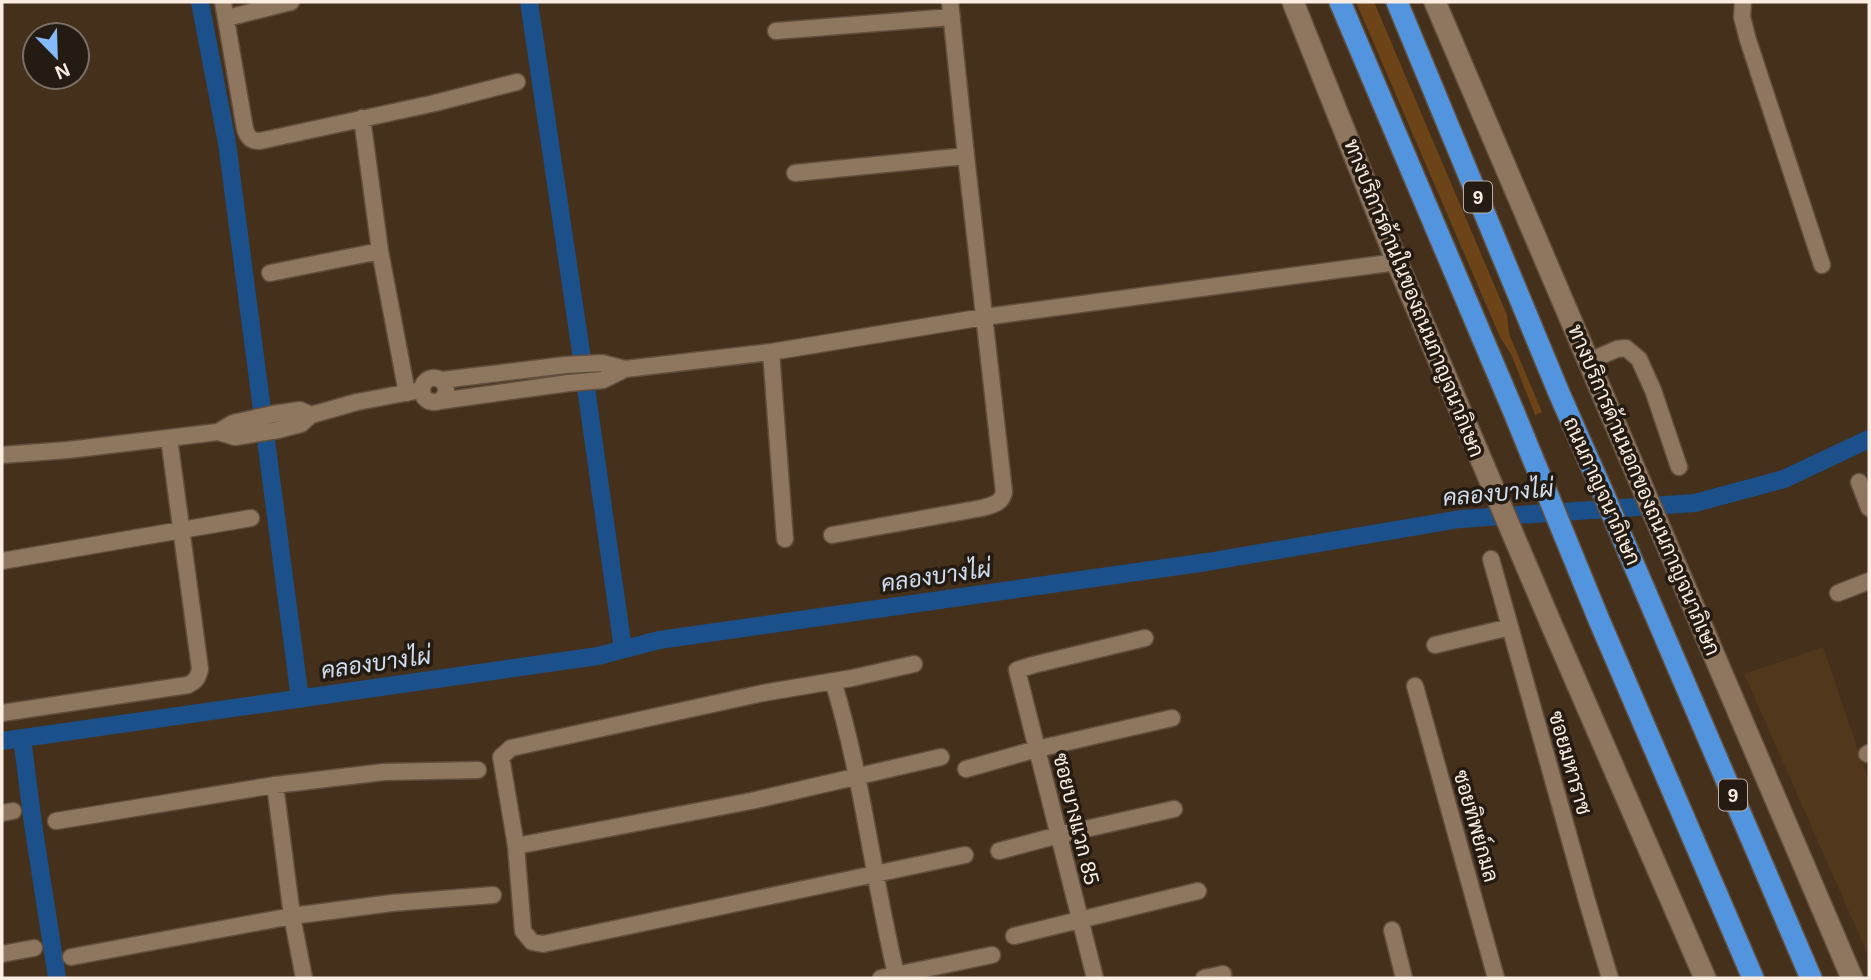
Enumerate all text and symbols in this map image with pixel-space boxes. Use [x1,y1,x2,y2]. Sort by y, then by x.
north arrow [21,21,91,91]
text: N [52,59,73,84]
street label: ทางบริการด้านในของถนนกาญจนาภิเษก [1339,135,1490,461]
road number: 9 [1464,182,1492,212]
street label: ทางบริการด้านนอกของถนนกาญจนาภิเษก [1563,321,1725,659]
street label: ถนนกาญจนาภิเษก [1558,413,1646,569]
water label: คลองบางไผ่ [1441,472,1555,511]
water label: คลองบางไผ่ [879,552,994,597]
water label: คลองบางไผ่ [319,639,434,684]
street label: ซอยมหาราช [1545,708,1596,817]
street label: ซอยบางแวก 85 [1049,751,1104,887]
street label: ซอยทิพย์กมล [1450,767,1505,884]
road number: 9 [1719,780,1747,810]

